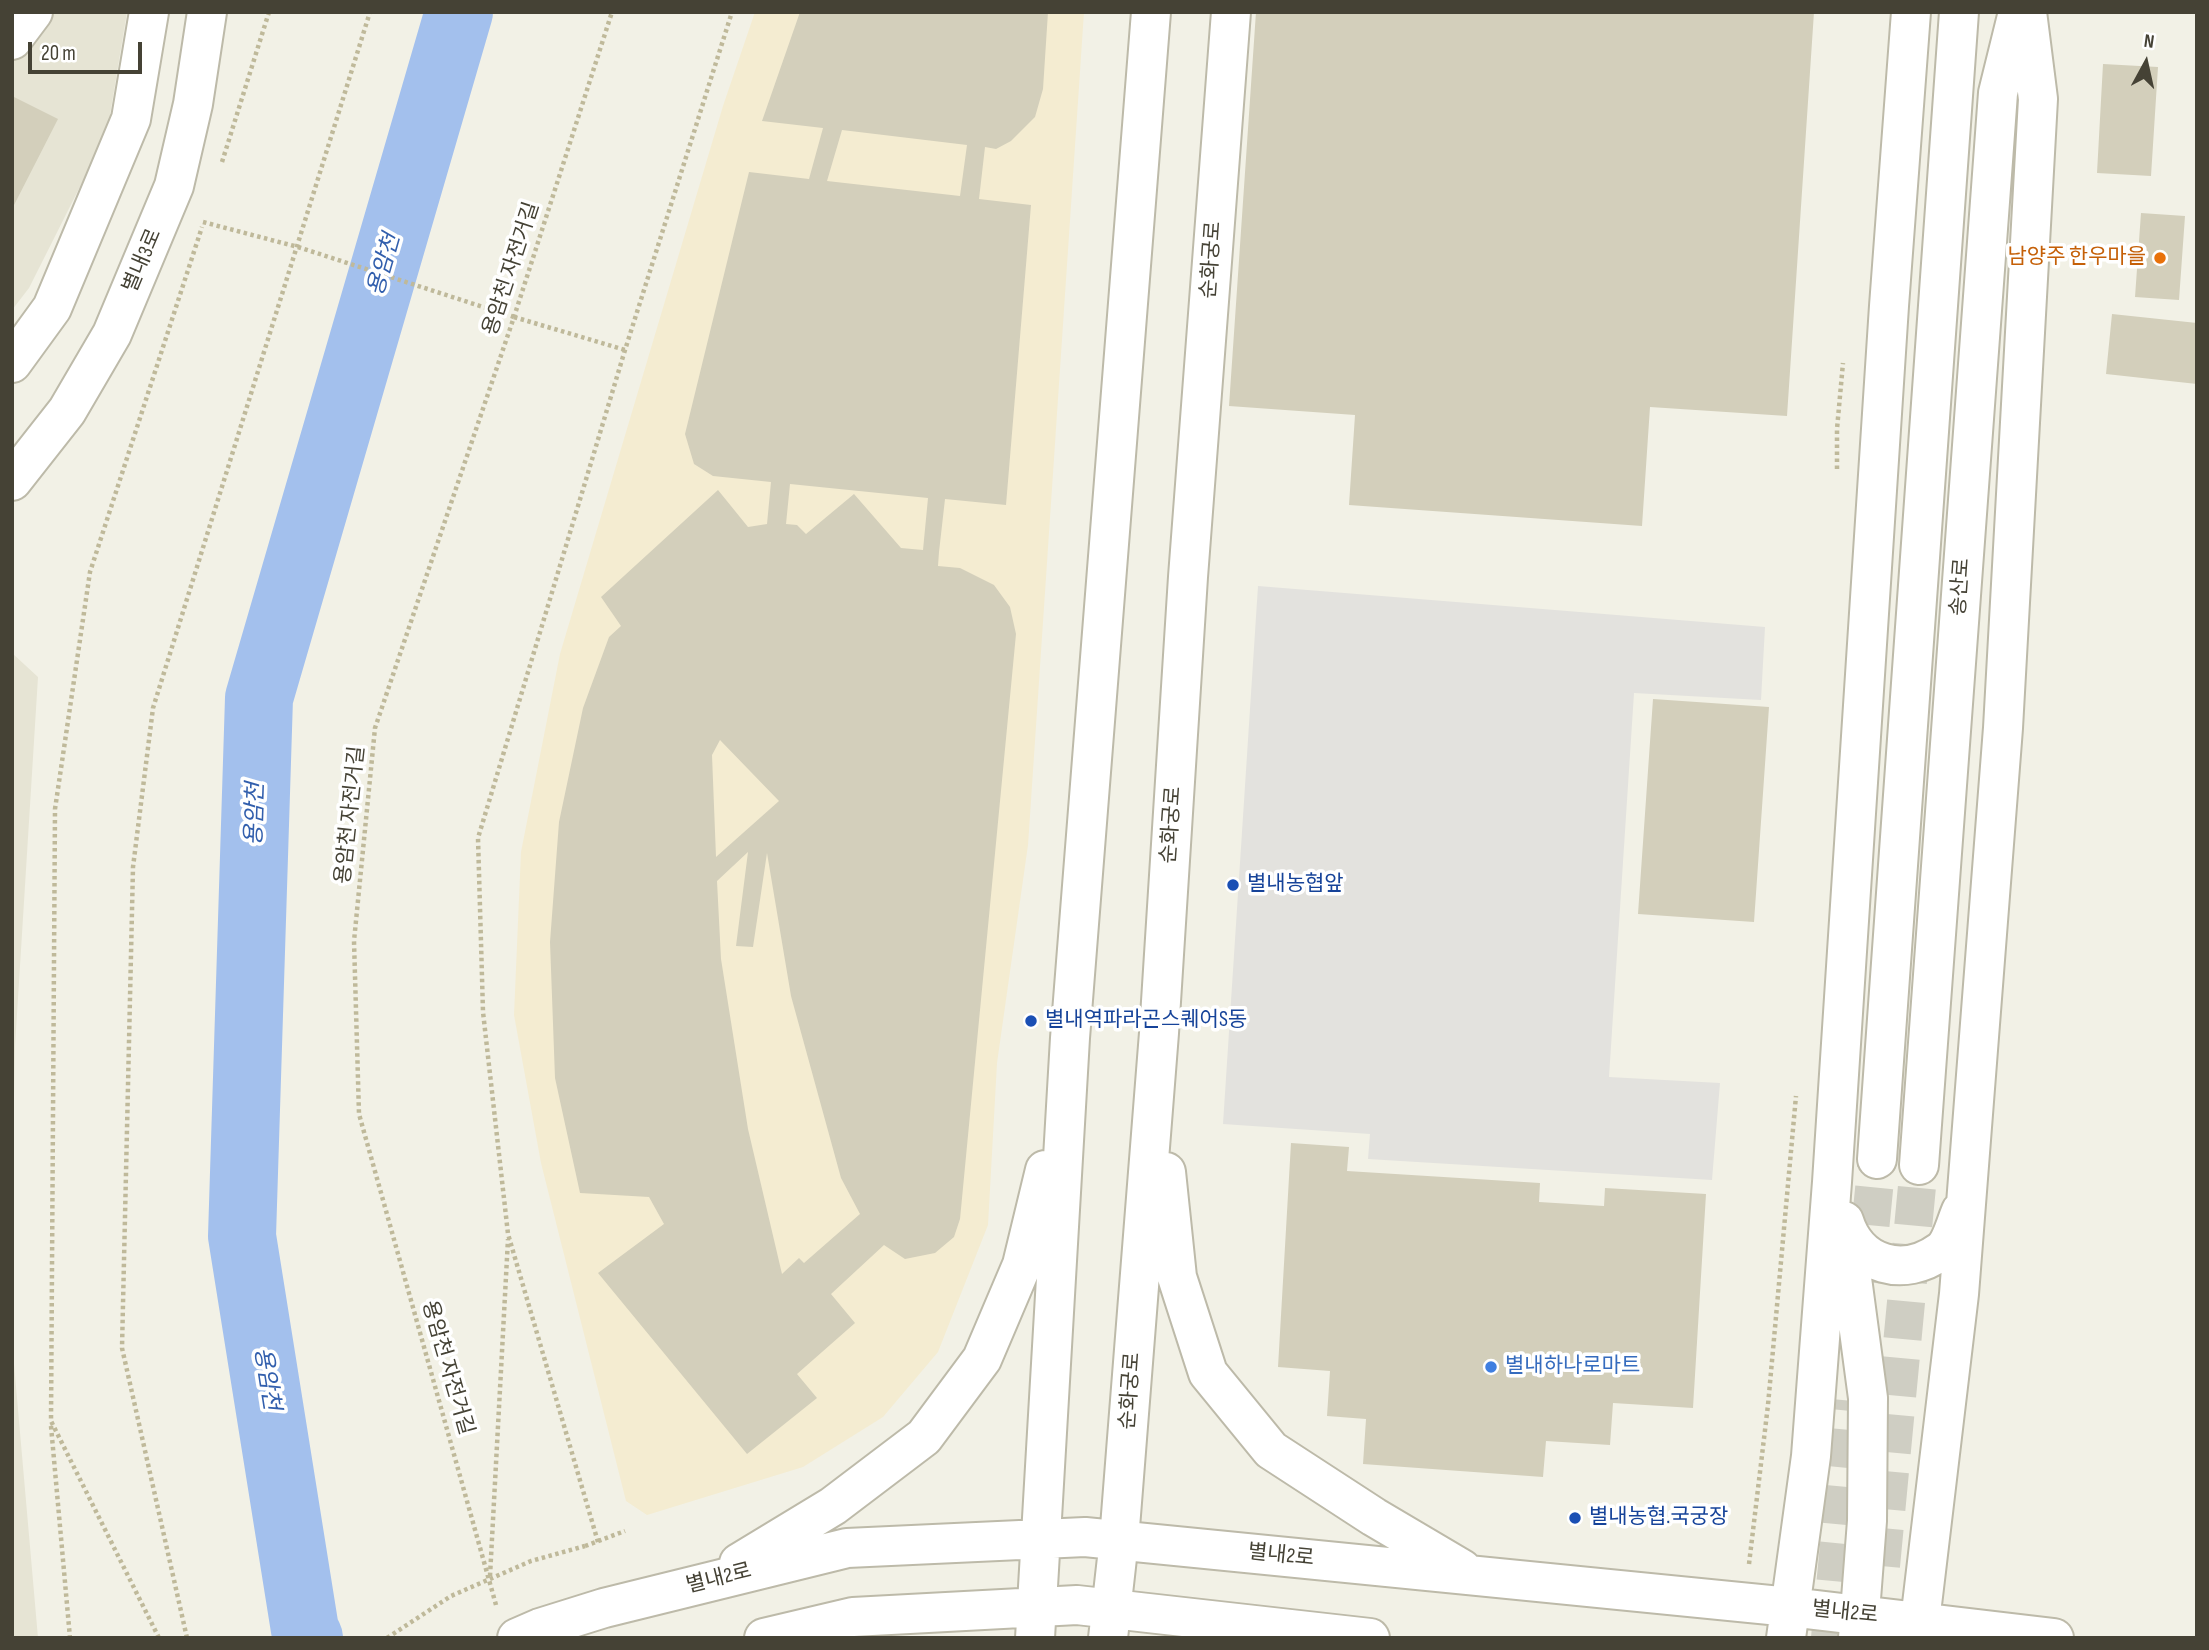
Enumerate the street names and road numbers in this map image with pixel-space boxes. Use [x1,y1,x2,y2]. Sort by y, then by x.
street label: 용암천 자전거길 [479,199,545,339]
street label: 순화궁로 [1197,221,1227,299]
street label: 별내3로 [118,225,168,297]
street label: 송산로 [1946,557,1976,617]
street label: 용암천 자전거길 [331,745,371,885]
street label: 순화궁로 [1157,786,1187,864]
street label: 용암천 자전거길 [416,1298,478,1438]
street label: 순화궁로 [1116,1352,1146,1430]
street label: 별내2로 [1247,1540,1315,1572]
street label: 별내2로 [684,1559,754,1599]
street label: 별내2로 [1811,1597,1879,1629]

